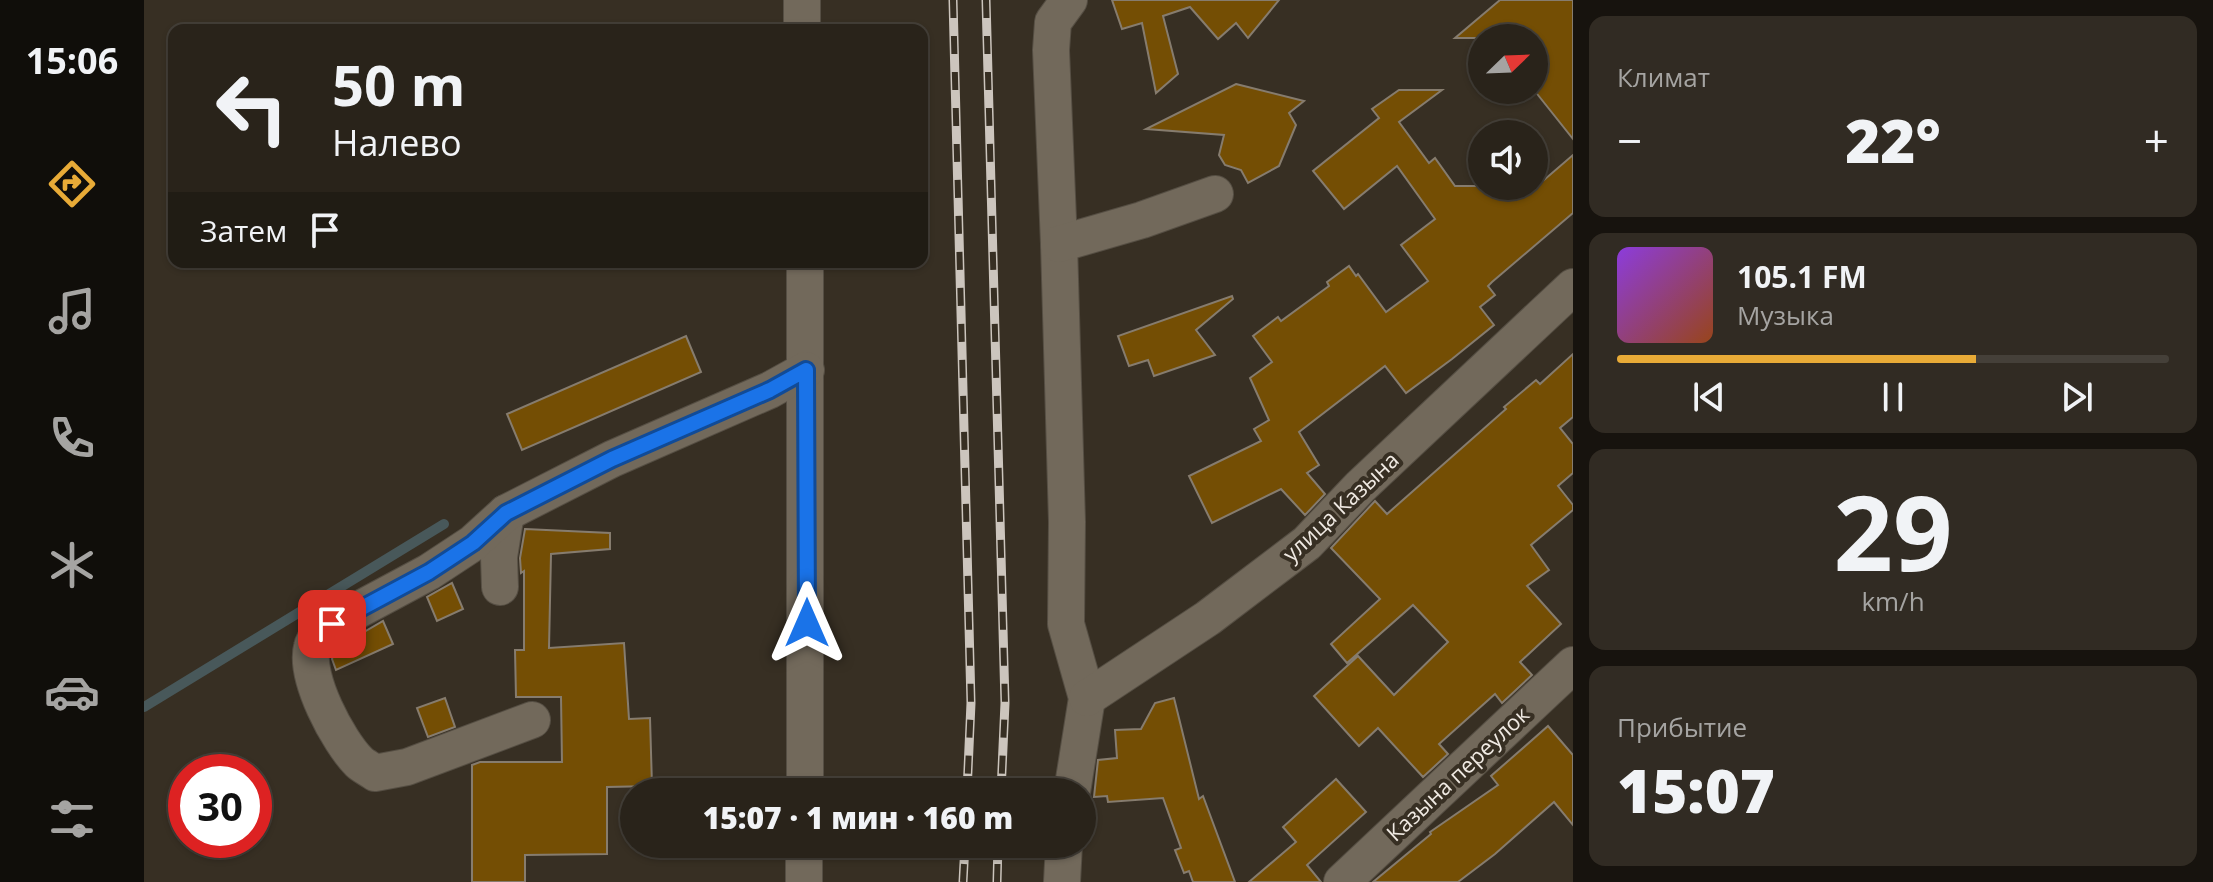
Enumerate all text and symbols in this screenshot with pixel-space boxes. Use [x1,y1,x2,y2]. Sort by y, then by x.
north arrow [1468,24,1548,104]
map controls [1468,24,1548,200]
text: 15:06 [26,36,118,85]
text: 50 m [332,46,466,122]
icon: left [200,56,304,160]
text: Климат [1617,59,1710,95]
text: 22° [1845,99,1941,181]
text: − [1617,110,1642,170]
text: + [2144,110,2169,170]
text: Налево [332,118,462,167]
button: sound [1468,120,1548,200]
icon: directions [44,156,100,212]
icon: arrive [303,208,347,252]
text: Затем [200,210,287,251]
text: 105.1 FM [1737,256,1867,297]
icon: music [44,283,100,339]
text: Музыка [1737,297,1834,333]
icon: previous [1687,375,1731,419]
icon: pause [1871,375,1915,419]
icon: next [2055,375,2099,419]
icon: phone [44,410,100,466]
street label: улица Казына [1275,444,1405,568]
text: 29 [1834,460,1952,601]
icon: climate [44,537,100,593]
position arrow [765,581,849,665]
text: km/h [1861,583,1925,619]
pin [298,590,366,658]
icon: arrive [310,602,354,646]
icon: car [44,664,100,720]
street label: Казына переулок [1379,698,1535,847]
text: Прибытие [1617,709,1747,745]
text: 15:07 [1617,749,1775,831]
speed limit sign: 30 [168,754,272,858]
icon: filters [44,791,100,847]
text: 15:07 · 1 мин · 160 m [703,797,1013,838]

